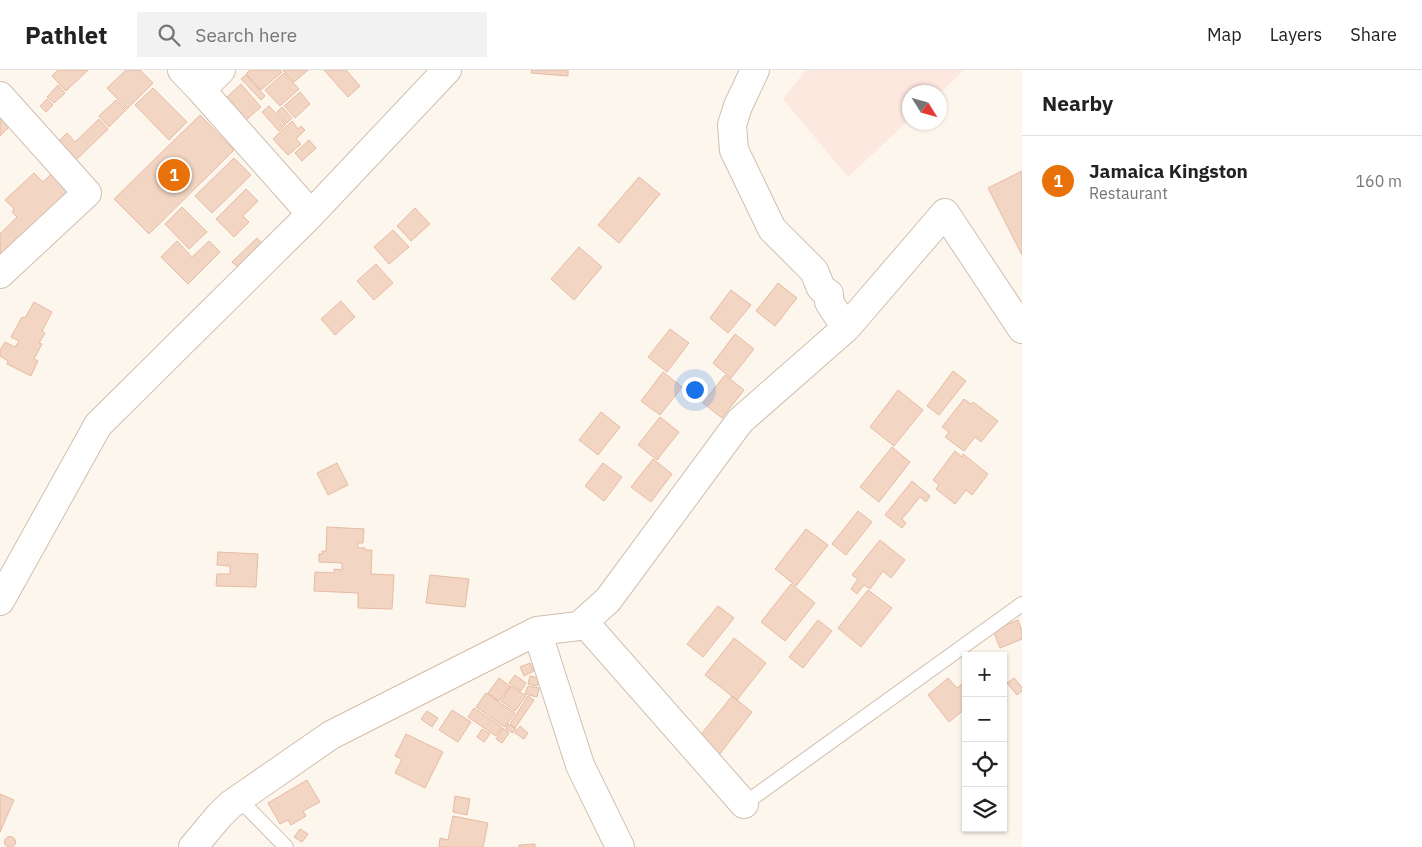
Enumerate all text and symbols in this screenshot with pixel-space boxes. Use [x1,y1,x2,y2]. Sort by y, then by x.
search box [137,12,487,57]
text: Pathlet [25,19,107,51]
icon: search [155,21,183,49]
text: Search here [195,23,297,47]
text: Map [1207,23,1242,46]
text: Layers [1270,23,1322,46]
text: Share [1350,23,1397,46]
north arrow [902,85,947,130]
text: Nearby [1042,89,1113,117]
pin: 1 [158,156,190,194]
text: Jamaica Kingston [1089,159,1248,183]
text: 1 [1053,171,1063,191]
text: 160 m [1355,171,1402,191]
text: Restaurant [1089,183,1168,203]
your location [682,377,708,403]
map controls [962,652,1007,832]
button: + [962,652,1007,697]
button: − [962,697,1007,742]
button: locate [962,742,1007,787]
button: layers [962,787,1007,832]

